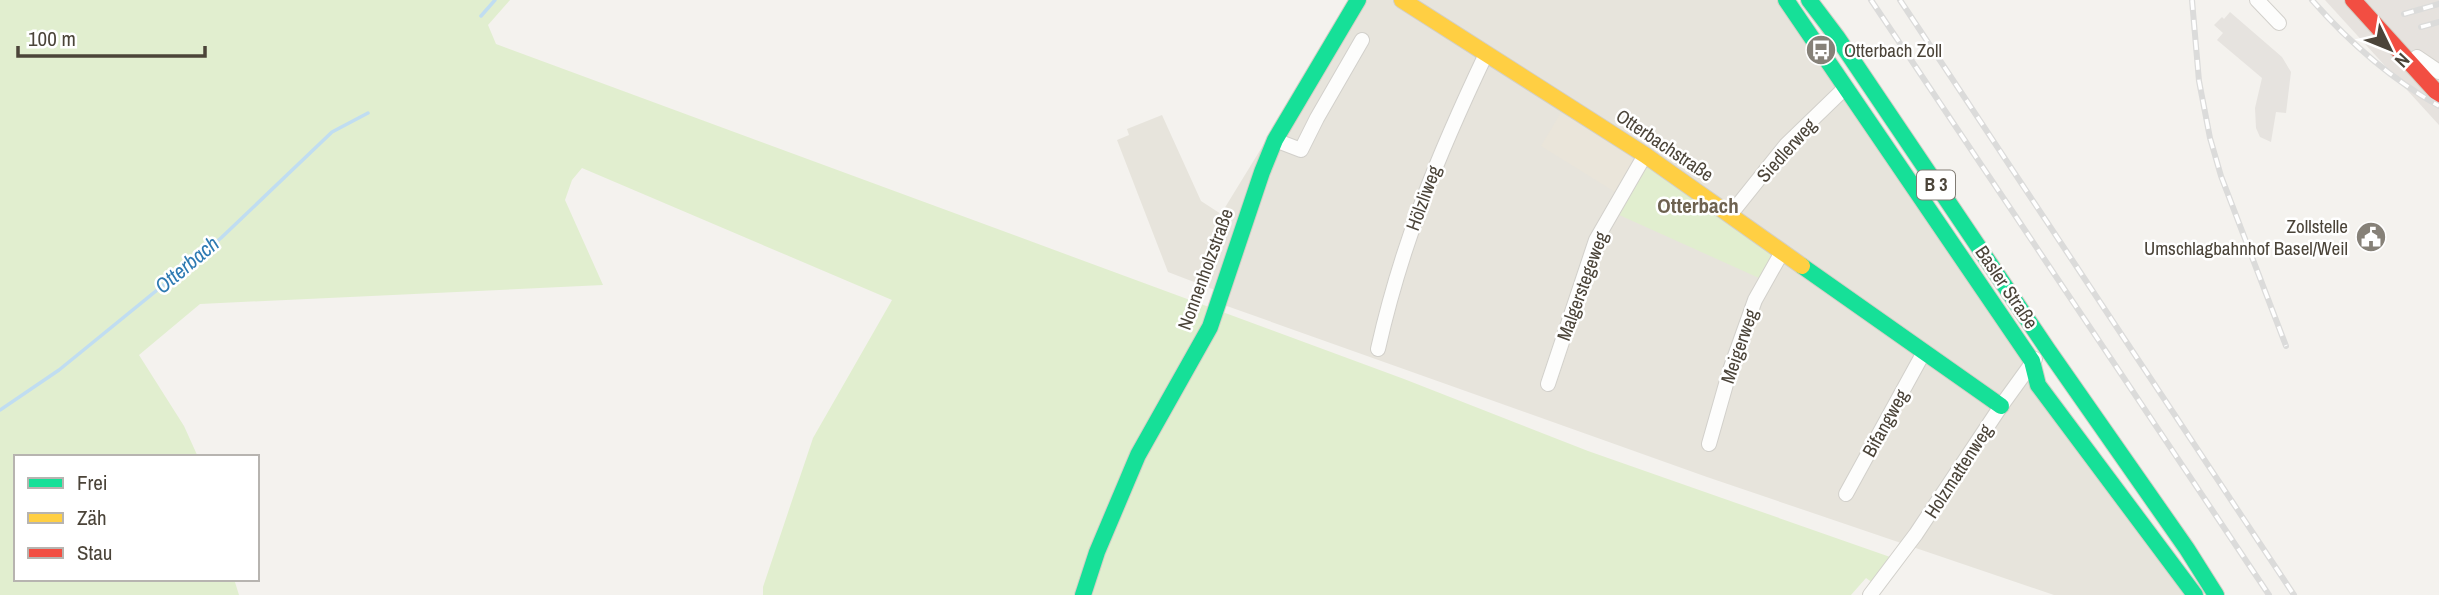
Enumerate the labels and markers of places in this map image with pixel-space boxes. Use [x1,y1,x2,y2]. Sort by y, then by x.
bus stop icon: Otterbach Zoll [1804,33,1838,67]
place label: Otterbach Zoll [1844,37,1942,63]
place label: Zollstelle Umschlagbahnhof Basel/Weil [2144,213,2348,261]
public building icon: Zollstelle Umschlagbahnhof Basel/Weil [2354,220,2388,254]

